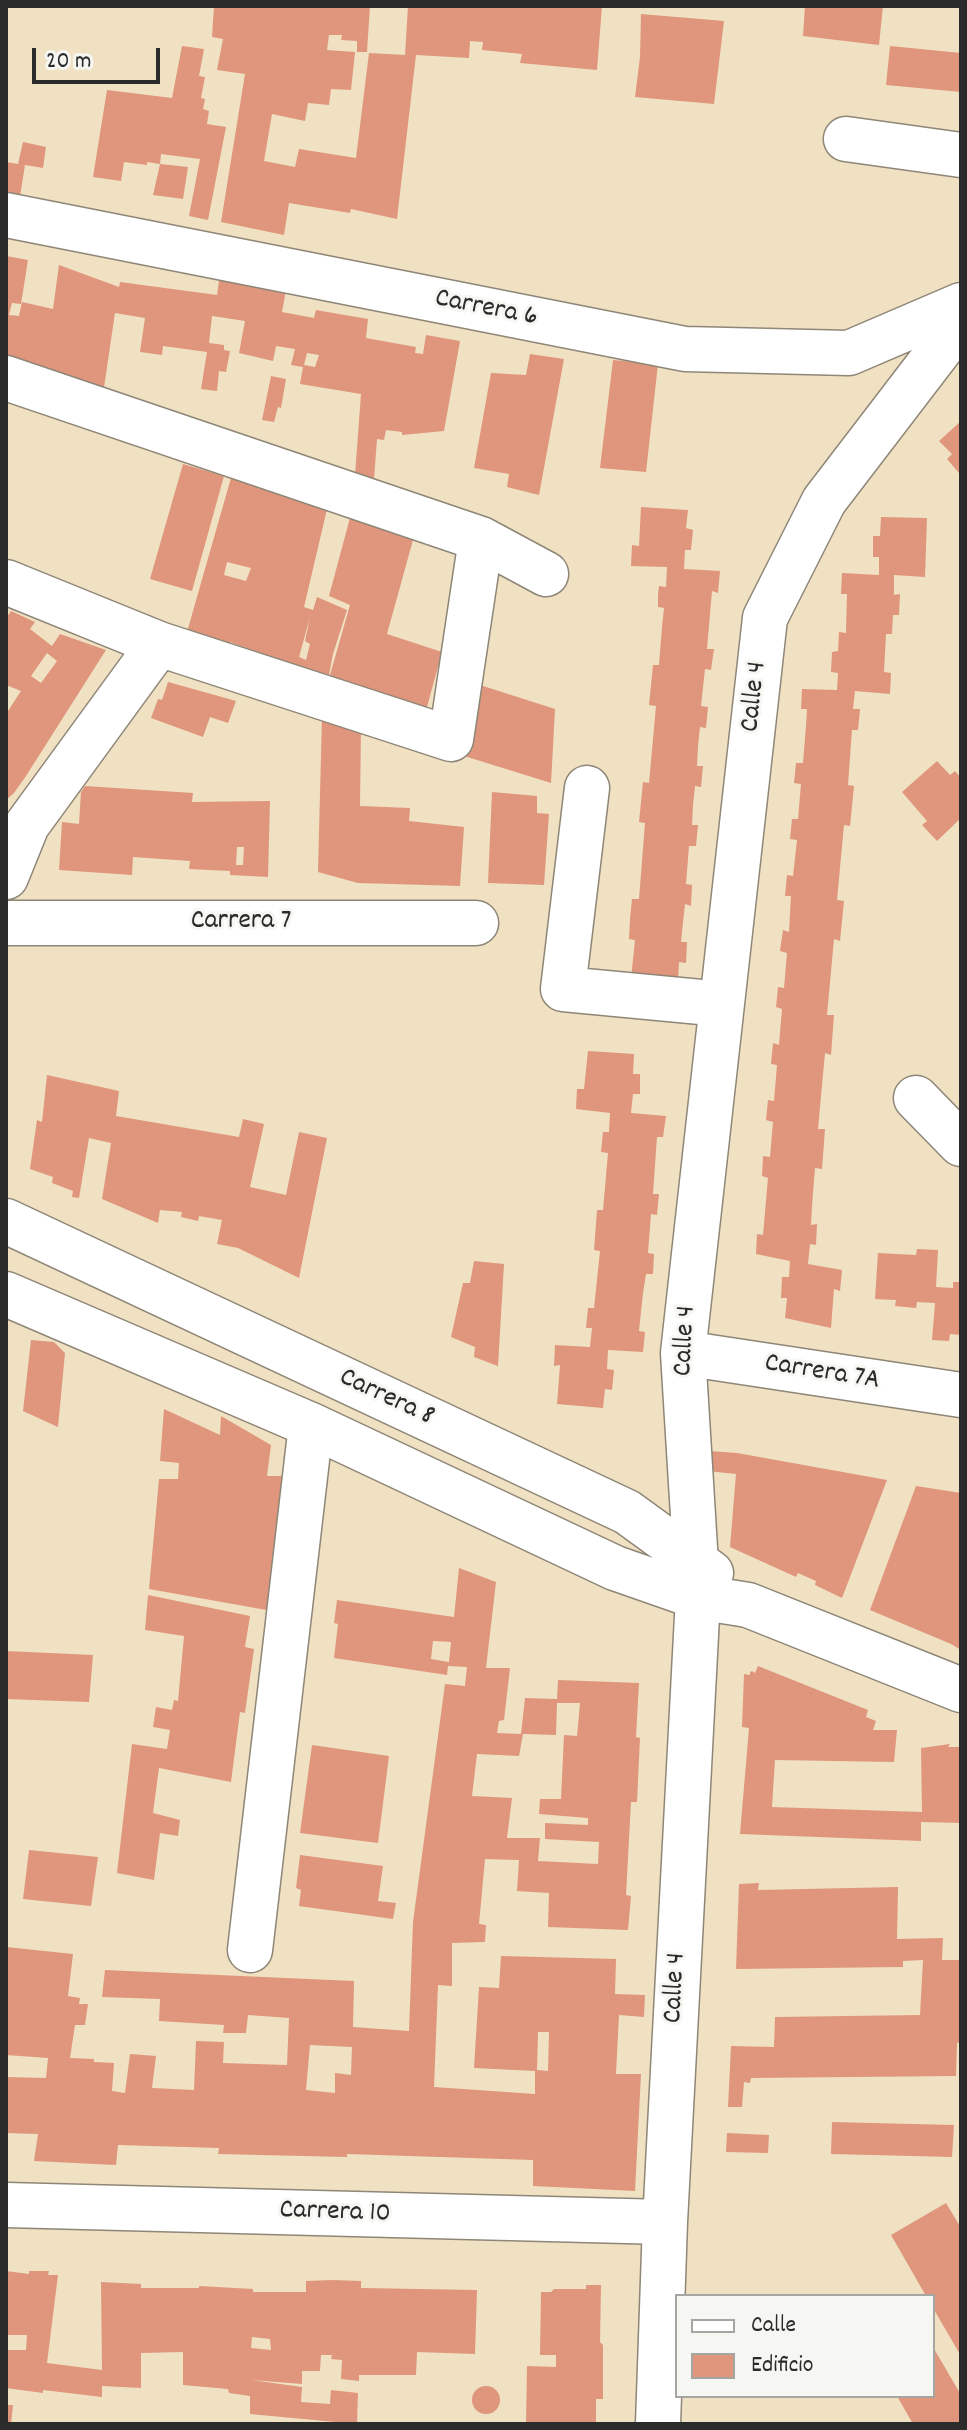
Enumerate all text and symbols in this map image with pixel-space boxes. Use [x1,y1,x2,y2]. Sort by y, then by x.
scale bar [36,32,164,82]
text: 20 m [46,45,92,79]
street label: Carrera 6 [432,284,540,336]
street label: Calle 4 [736,660,776,734]
street label: Carrera 7 [191,906,291,940]
street label: Calle 4 [668,1305,706,1377]
street label: Carrera 7A [762,1348,882,1400]
street label: Carrera 8 [333,1362,439,1436]
street label: Calle 4 [658,1952,696,2024]
street label: Carrera 10 [279,2195,391,2233]
legend [675,2294,935,2398]
text: Calle [751,2309,796,2343]
text: Edificio [751,2349,813,2383]

